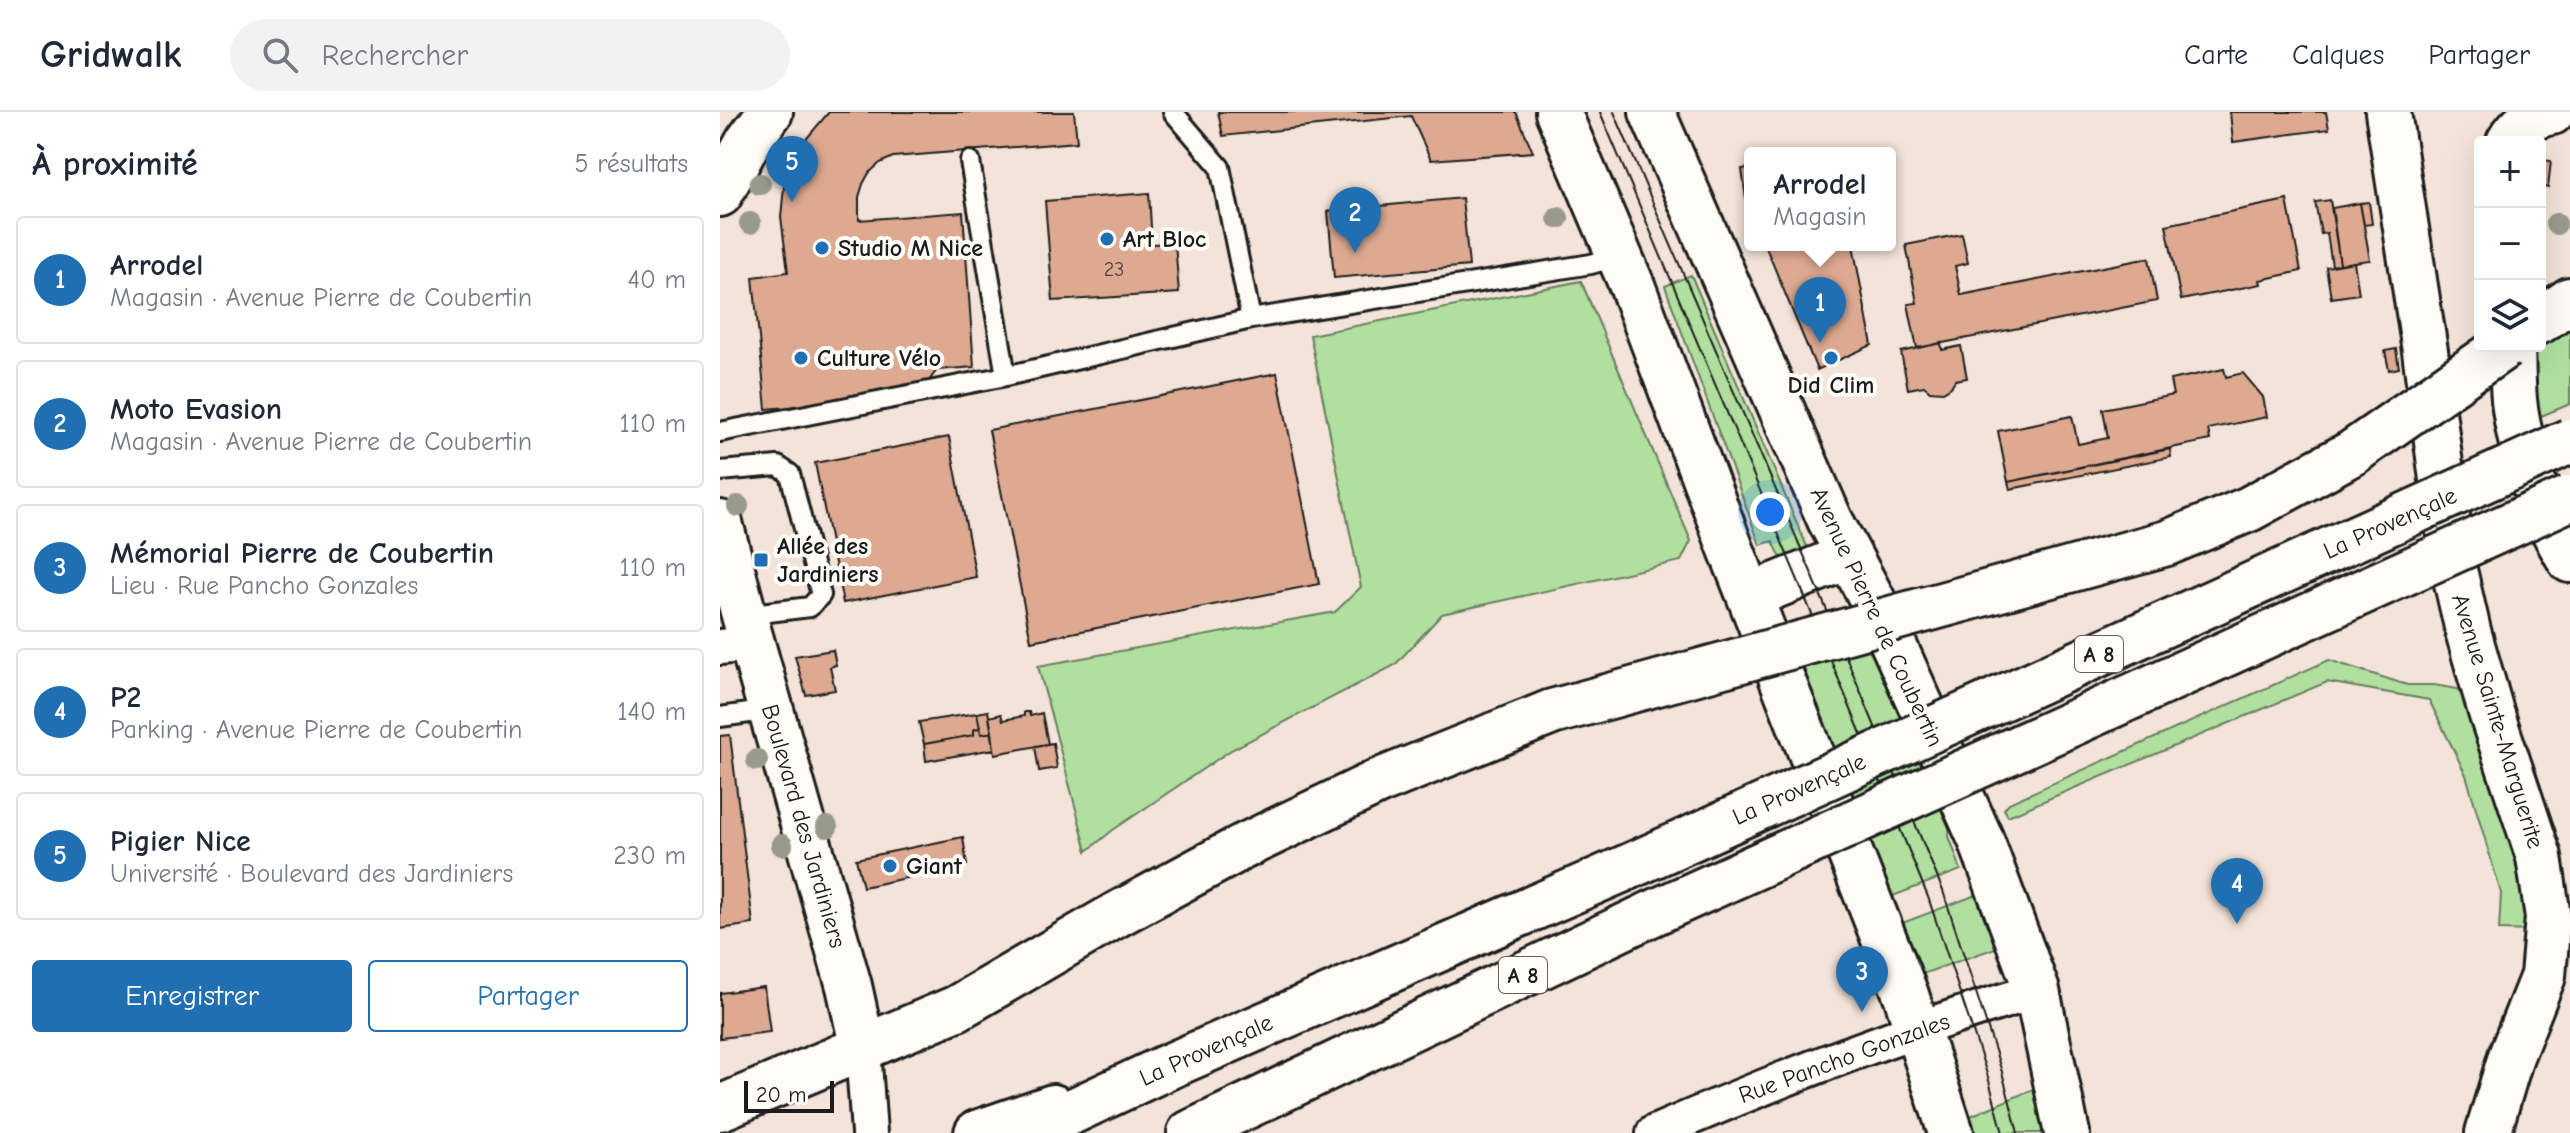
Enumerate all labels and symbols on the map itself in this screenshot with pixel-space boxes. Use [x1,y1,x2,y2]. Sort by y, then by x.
pin: 5 [766,136,818,202]
pin: 2 [1329,187,1381,253]
place label: Art Bloc [1123,225,1206,253]
marker: Art Bloc [1098,230,1116,248]
place label: Studio M Nice [838,234,983,262]
marker: Studio M Nice [813,239,831,257]
house number: 23 [1104,258,1124,281]
pin: 1 [1794,277,1846,343]
place label: Culture Vélo [817,344,941,372]
marker: Culture Vélo [792,349,810,367]
marker: Did Clim [1822,349,1840,367]
place label: Did Clim [1788,371,1874,399]
street label: La Provençale [2319,481,2461,565]
street label: Avenue Pierre de Coubertin [1804,483,1950,751]
your location [1750,492,1790,532]
place label: Allée des Jardiniers [777,532,878,588]
marker: Allée des Jardiniers [752,551,770,569]
street label: Avenue Sainte-Marguerite [2446,590,2550,852]
road number: A 8 [2075,636,2123,672]
street label: Boulevard des Jardiniers [756,701,852,951]
street label: La Provençale [1728,747,1870,831]
place label: Giant [906,852,963,880]
marker: Giant [881,857,899,875]
pin: 4 [2211,858,2263,924]
pin: 3 [1836,946,1888,1012]
road number: A 8 [1499,957,1547,993]
street label: Rue Pancho Gonzales [1735,1007,1953,1109]
street label: La Provençale [1135,1008,1277,1092]
scale bar [744,1077,834,1113]

